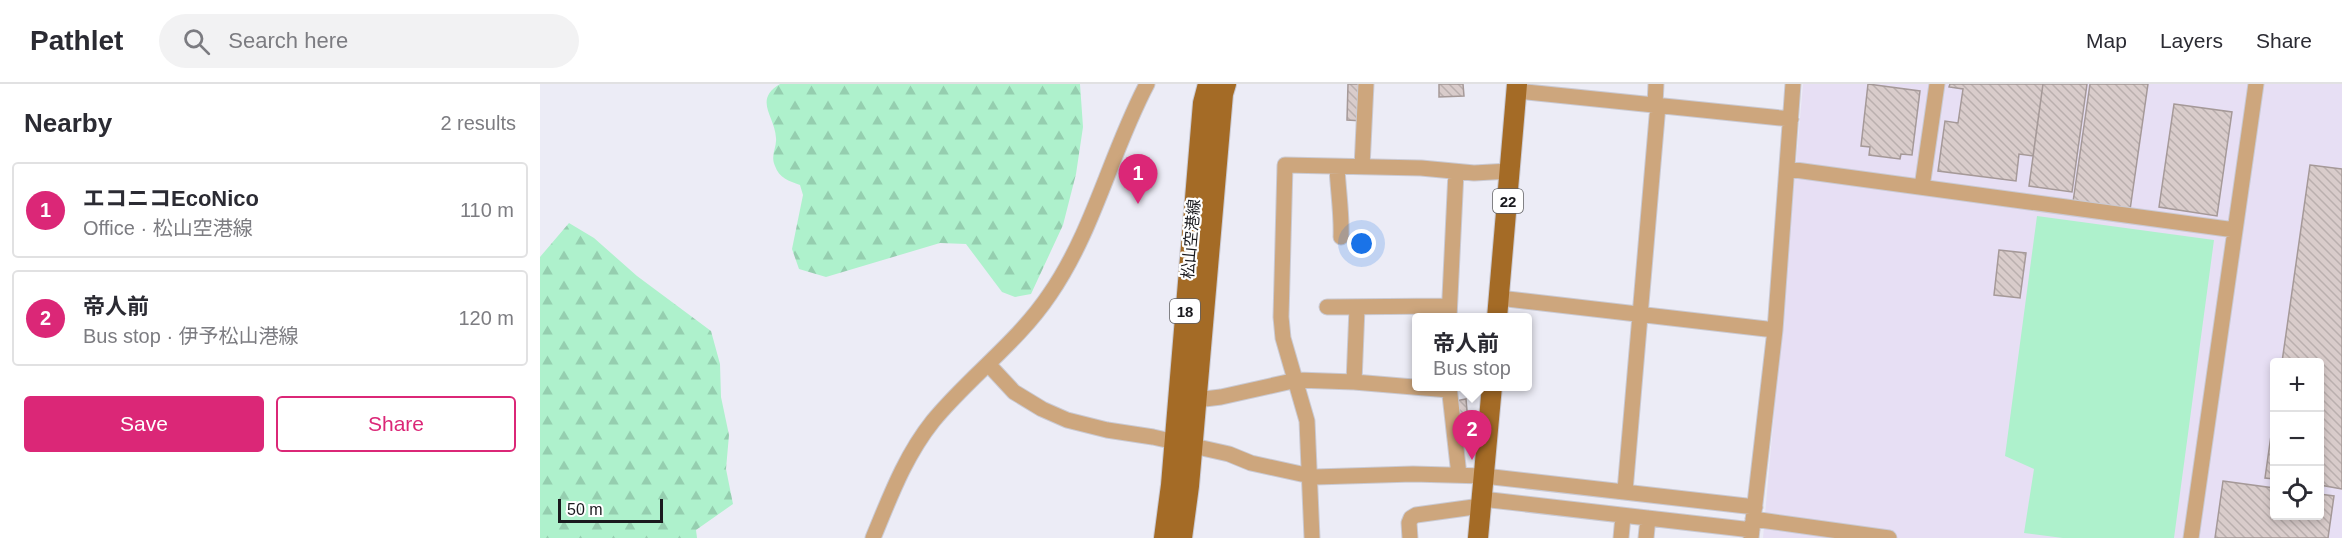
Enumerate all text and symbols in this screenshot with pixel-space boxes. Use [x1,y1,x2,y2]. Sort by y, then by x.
search box [159,14,579,68]
text: Pathlet [30,25,123,56]
icon: search [180,25,213,58]
text: Search here [228,28,348,53]
text: Map [2086,29,2127,52]
text: Layers [2160,29,2223,52]
text: Share [2256,29,2312,52]
text: Nearby [24,108,112,138]
text: 2 results [440,112,516,134]
pin: 1 [1118,154,1158,204]
text: エコニコEcoNico [83,186,259,211]
road number: 22 [1493,189,1523,213]
street label: 松山空港線 [1179,198,1203,280]
text: 1 [40,199,51,221]
text: 110 m [460,199,514,221]
text: Office · 松山空港線 [83,217,253,239]
your location [1347,229,1376,258]
text: 帝人前 [83,294,149,319]
road number: 18 [1170,299,1200,323]
text: 2 [40,307,51,329]
text: 120 m [458,307,514,329]
popup [1412,313,1532,391]
text: Bus stop · 伊予松山港線 [83,325,299,347]
text: 帝人前 [1433,331,1499,356]
text: Bus stop [1433,357,1511,379]
map controls [2270,358,2324,520]
button: + [2270,358,2324,412]
button: Save [24,396,264,452]
button: Share [276,396,516,452]
pin: 2 [1452,410,1492,460]
button: − [2270,412,2324,466]
button: locate [2270,466,2324,520]
scale bar [558,496,663,524]
text: 50 m [567,501,603,518]

